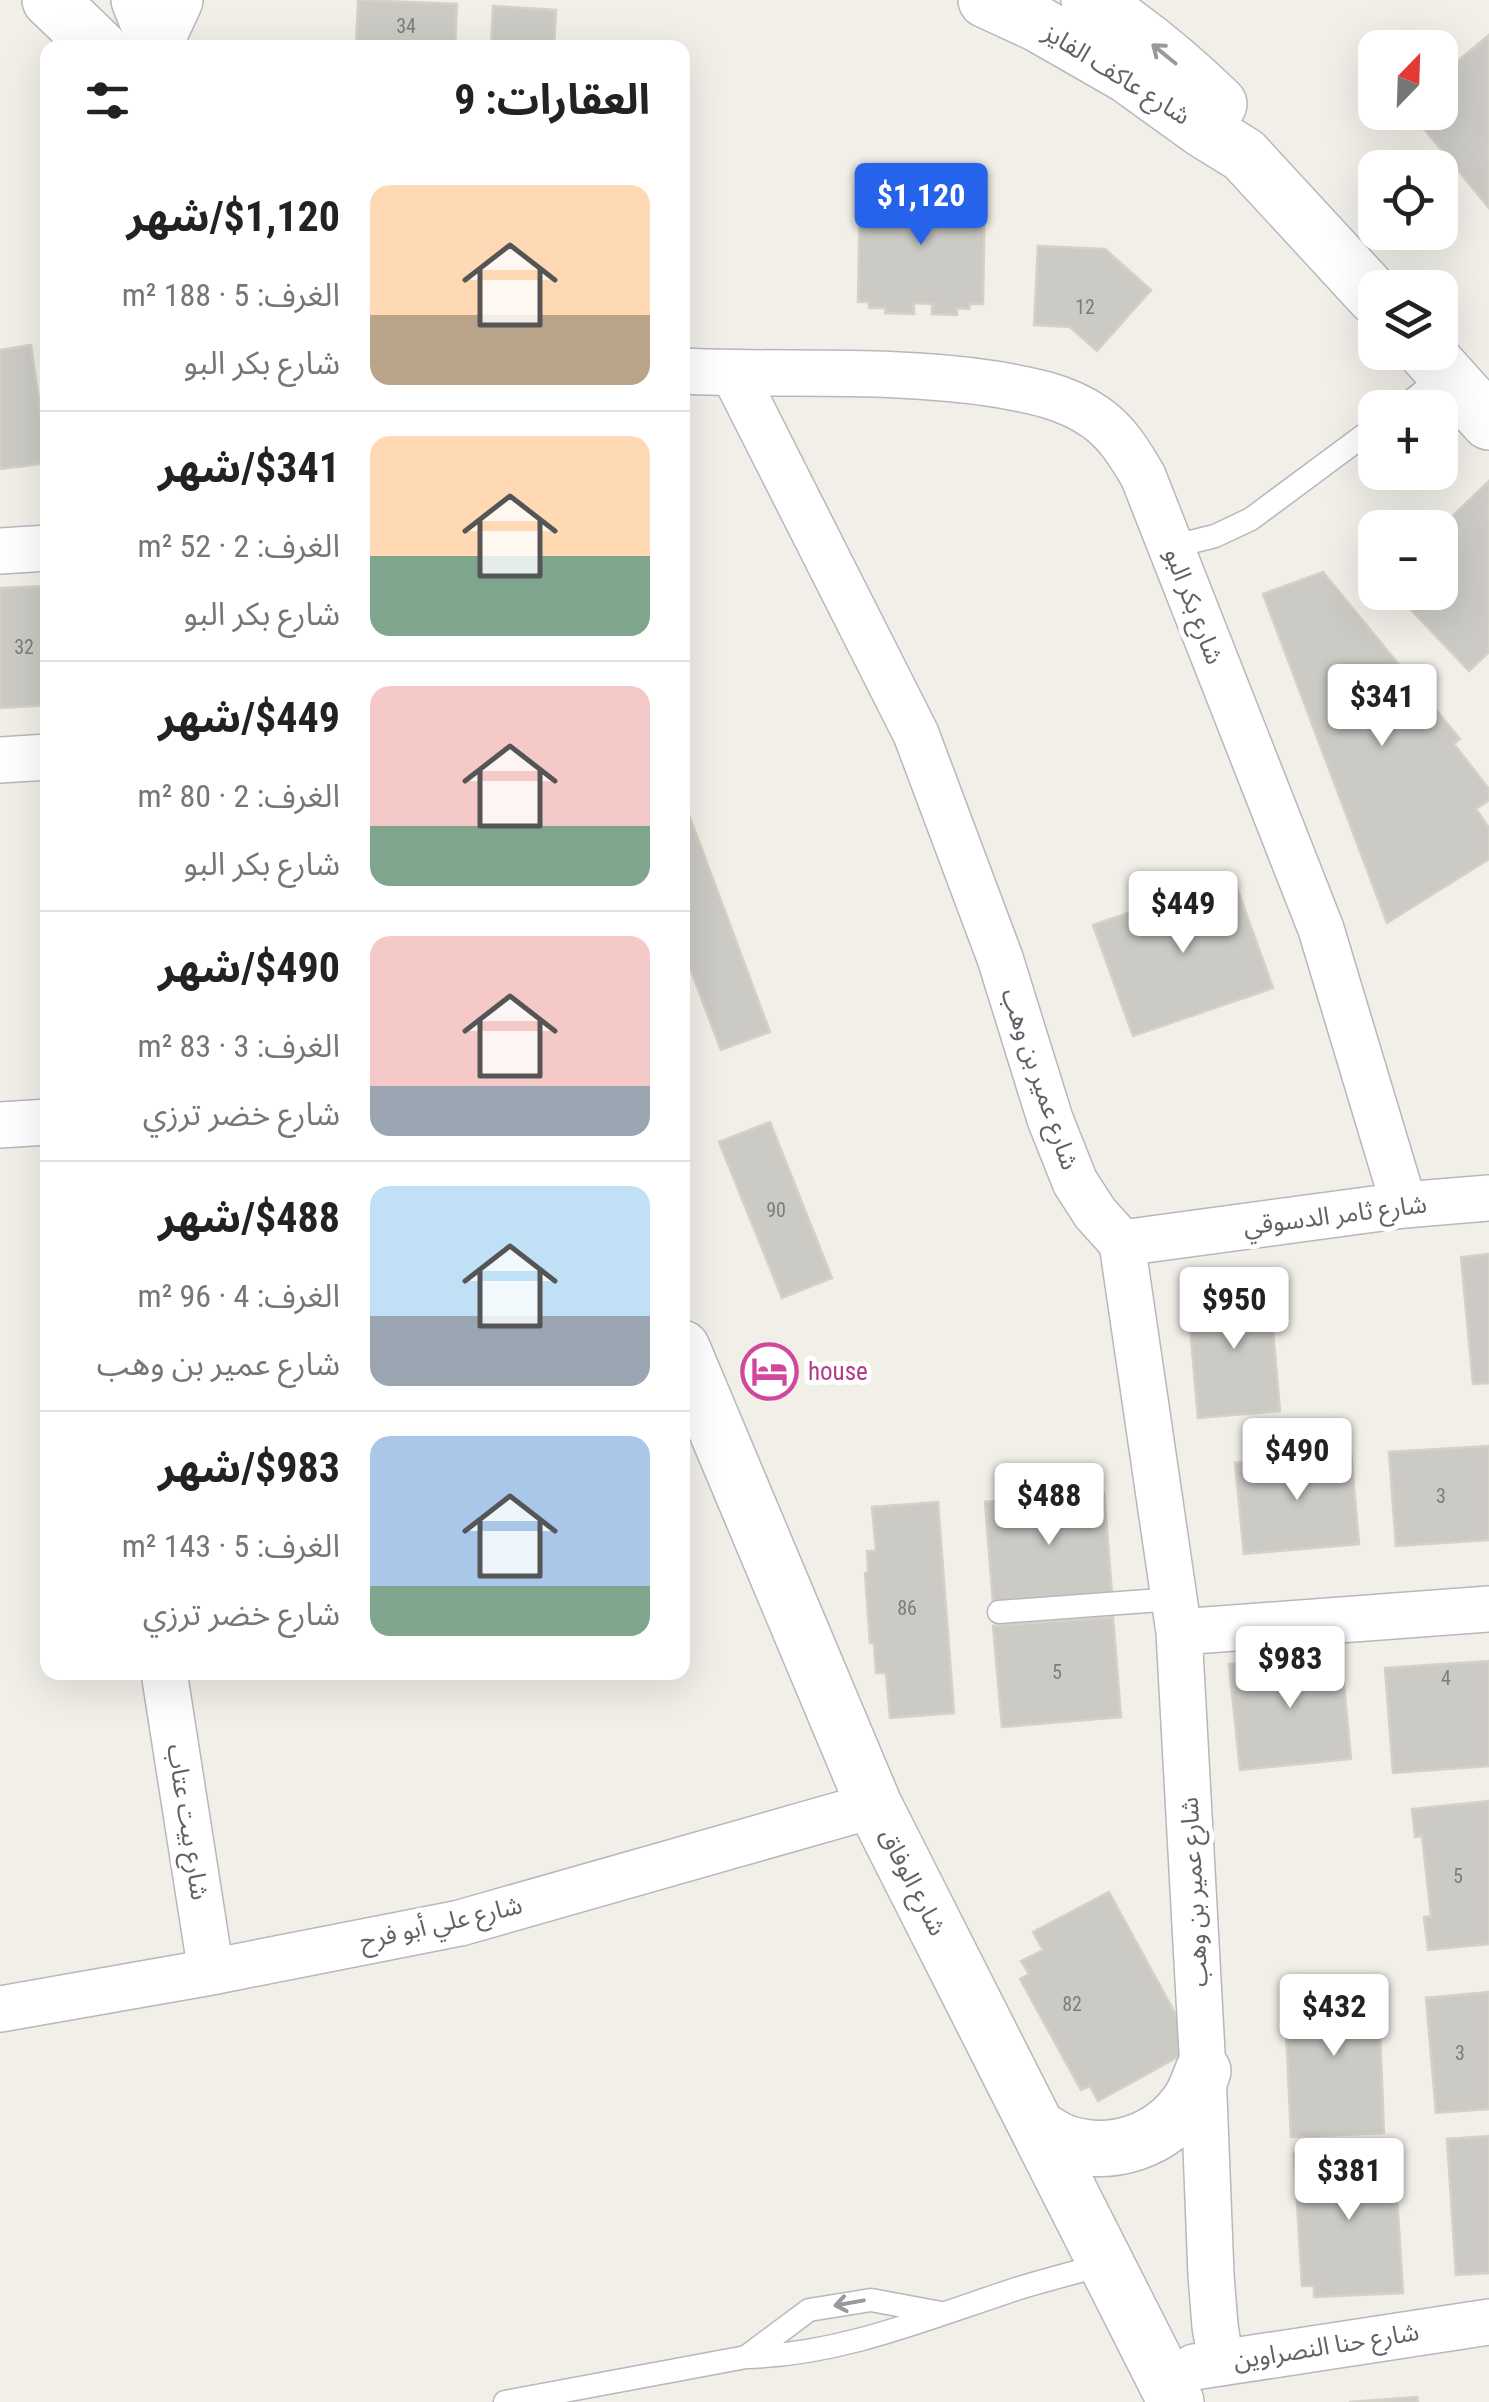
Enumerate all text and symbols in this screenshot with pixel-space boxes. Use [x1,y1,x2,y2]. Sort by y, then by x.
house number: 34 [396,14,416,38]
street label: شارع عاكف الفايز [1035,17,1196,134]
north arrow [1358,30,1458,130]
map controls [1358,30,1458,610]
one-way arrow [1152,43,1178,65]
icon: filters [80,73,135,128]
text: العقارات: 9 [454,75,650,124]
button: locate [1358,150,1458,250]
pin: $1,120 [840,163,1002,248]
text: $1,120 [877,176,965,214]
text: $1,120/شهر [127,192,340,241]
icon: home [450,225,570,345]
button: layers [1358,270,1458,370]
text: الغرف: 5 · 188 m² [122,276,340,314]
house number: 12 [1075,295,1095,319]
text: شارع بكر البو [183,344,340,382]
button: + [1358,390,1458,490]
text: $341/شهر [158,443,340,492]
icon: home [450,476,570,596]
button: − [1358,510,1458,610]
text: الغرف: 2 · 52 m² [138,527,340,565]
street label: شارع بكر البو [1155,544,1229,670]
text: شارع بكر البو [183,595,340,633]
house number: 32 [14,635,34,659]
pin: $341 [1323,664,1441,749]
text: $341 [1350,677,1414,715]
text: $449/شهر [158,693,340,742]
icon: home [450,726,570,846]
text: الغرف: 2 · 80 m² [138,777,340,815]
text: شارع بكر البو [183,845,340,883]
pin: $449 [1124,871,1242,956]
text: $449 [1151,884,1215,922]
text: $490/شهر [158,943,340,992]
icon: home [450,976,570,1096]
street label: شارع عمير بن وهب [992,984,1085,1175]
text: الغرف: 3 · 83 m² [138,1027,340,1065]
text: شارع خضر ترزي [143,1095,340,1133]
street label: شارع ثامر الدسوقي [1242,1189,1429,1245]
text: $488/شهر [158,1193,340,1242]
house number: 90 [766,1198,786,1222]
icon: home [450,1226,570,1346]
pin: $950 [1175,1267,1293,1352]
text: الغرف: 4 · 96 m² [138,1277,340,1315]
text: $950 [1202,1280,1266,1318]
hotel icon: house [739,1341,799,1401]
text: شارع عمير بن وهب [97,1345,340,1383]
place label: house [808,1357,868,1386]
pin: $490 [1238,1418,1356,1503]
text: $490 [1265,1431,1329,1469]
text: $983/شهر [158,1443,340,1492]
pin: $488 [990,1463,1108,1548]
icon: home [450,1476,570,1596]
text: $488 [1017,1476,1081,1514]
house number: 3 [1436,1484,1446,1508]
text: الغرف: 5 · 143 m² [122,1527,340,1565]
text: شارع خضر ترزي [143,1595,340,1633]
house number: 86 [897,1596,917,1620]
pin: $983 [1231,1626,1349,1711]
text: $983 [1258,1639,1322,1677]
house number: 5 [1052,1660,1062,1684]
house number: 4 [1441,1666,1451,1690]
street label: شارع بيت عتاب [157,1742,215,1903]
street label: شارع عمير بن وهب [1175,1796,1217,1988]
street label: شارع الوفاق [870,1824,952,1942]
house number: 5 [1453,1864,1463,1888]
street label: شارع علي أبو فرح [357,1889,526,1960]
pin: $432 [1275,1974,1393,2059]
text: $432 [1302,1987,1366,2025]
house number: 82 [1062,1992,1082,2016]
house number: 3 [1455,2041,1465,2065]
pin: $381 [1290,2138,1408,2223]
text: $381 [1317,2151,1381,2189]
one-way arrow [833,2295,866,2313]
street label: شارع حنا النصراوين [1231,2317,1422,2379]

